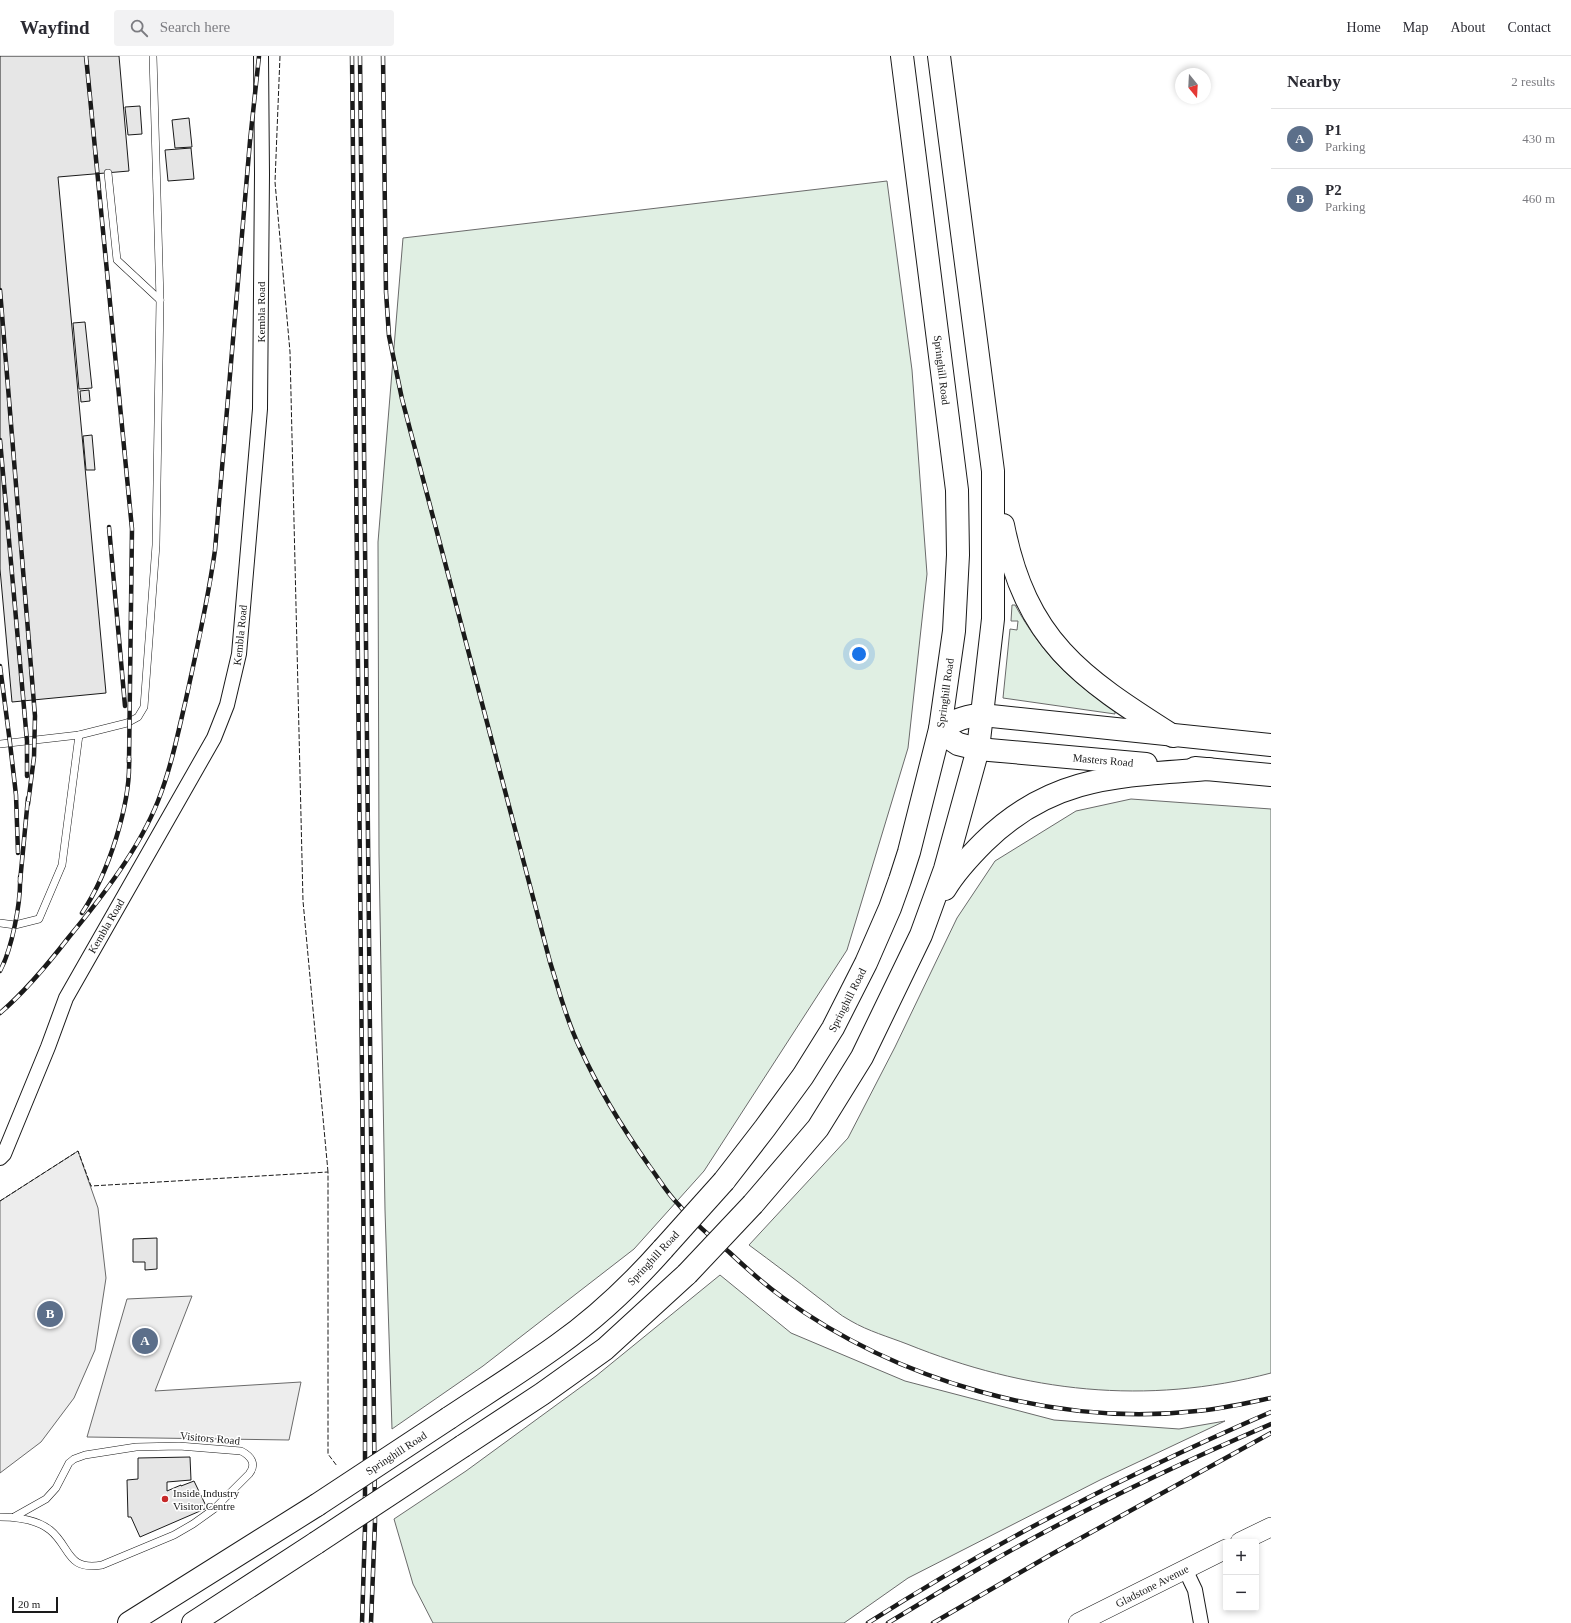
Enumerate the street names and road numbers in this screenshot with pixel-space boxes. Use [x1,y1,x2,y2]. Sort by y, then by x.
street label: Kembla Road [255,281,267,342]
street label: Springhill Road [932,335,952,406]
street label: Kembla Road [231,604,249,666]
street label: Springhill Road [934,657,956,728]
street label: Masters Road [1072,751,1134,769]
street label: Kembla Road [86,896,127,955]
street label: Springhill Road [826,966,868,1034]
street label: Springhill Road [625,1228,682,1288]
street label: Visitors Road [180,1429,241,1447]
street label: Springhill Road [363,1429,429,1477]
street label: Gladstone Avenue [1114,1562,1191,1610]

